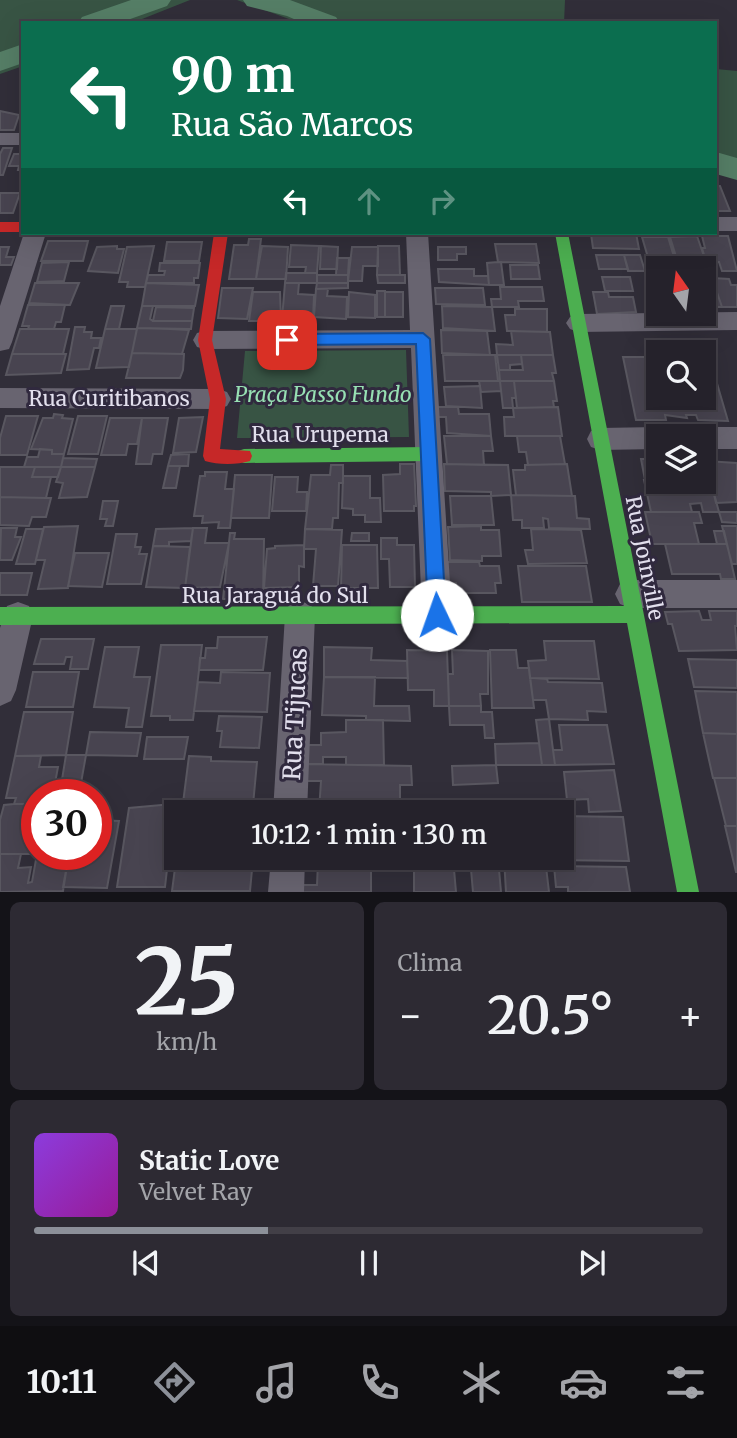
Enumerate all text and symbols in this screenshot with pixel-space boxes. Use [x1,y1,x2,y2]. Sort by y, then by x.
text: 90 m [171,44,295,105]
icon: left [56,49,147,140]
text: Rua São Marcos [171,105,413,145]
icon: left [277,182,315,220]
icon: ahead [350,182,388,220]
icon: right [423,182,461,220]
north arrow [646,256,716,326]
map controls [646,256,716,494]
pin [257,310,317,370]
icon: arrive [268,321,306,359]
button: search [646,340,716,410]
park label: Praça Passo Fundo [234,381,412,408]
street label: Rua Curitibanos [28,385,190,412]
street label: Rua Urupema [251,421,389,448]
button: layers [646,424,716,494]
street label: Rua Joinville [620,494,670,622]
position arrow [400,578,474,652]
street label: Rua Jaraguá do Sul [182,582,369,609]
street label: Rua Tijucas [276,647,314,781]
speed limit sign: 30 [21,779,112,870]
text: 10:12 · 1 min · 130 m [251,818,487,851]
text: 25 [135,924,239,1039]
text: Clima [398,948,462,977]
text: 20.5° [487,983,614,1048]
text: − [398,992,423,1039]
text: + [678,992,703,1039]
text: km/h [156,1027,217,1056]
text: Static Love [139,1144,279,1177]
text: Velvet Ray [139,1177,252,1206]
icon: previous [127,1244,165,1282]
icon: pause [350,1244,388,1282]
icon: next [573,1244,611,1282]
icon: directions [150,1358,199,1407]
icon: music [252,1358,301,1407]
icon: phone [355,1358,404,1407]
icon: climate [457,1358,506,1407]
icon: car [559,1358,608,1407]
icon: filters [661,1358,710,1407]
text: 10:11 [27,1362,97,1402]

